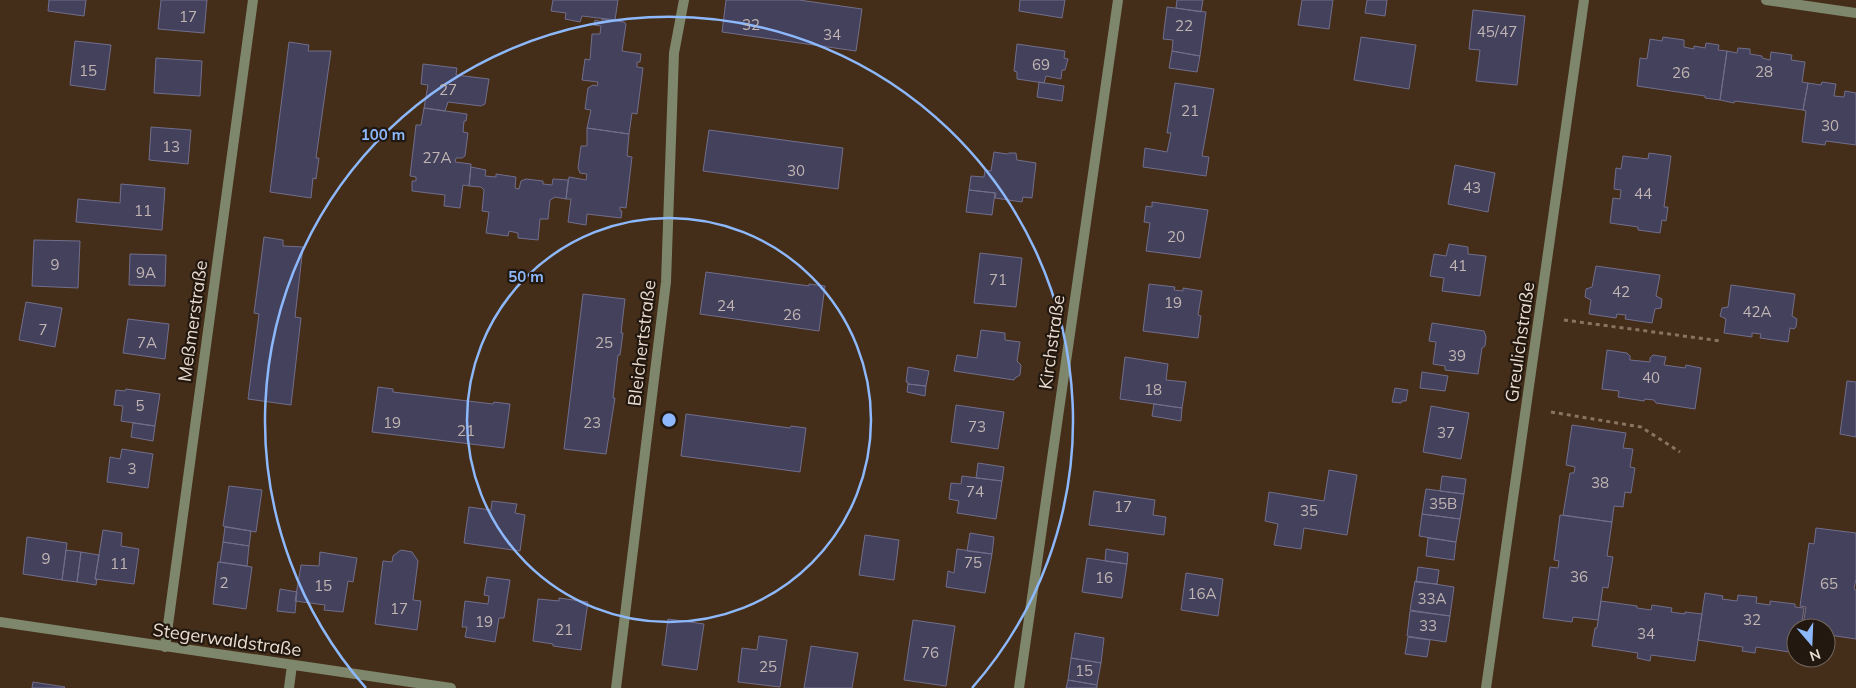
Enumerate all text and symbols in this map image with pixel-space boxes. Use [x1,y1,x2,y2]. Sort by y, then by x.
house number: 17 [179,7,197,26]
house number: 32 [742,15,760,34]
house number: 22 [1175,16,1193,35]
house number: 45/47 [1477,22,1517,41]
house number: 34 [823,25,841,44]
house number: 69 [1032,55,1050,74]
house number: 15 [79,61,97,80]
house number: 28 [1755,62,1773,81]
house number: 26 [1672,63,1690,82]
house number: 27 [439,80,457,99]
house number: 21 [1181,101,1199,120]
house number: 30 [1821,116,1839,135]
text: 100 m [361,125,405,144]
house number: 13 [162,137,180,156]
house number: 27A [422,148,452,167]
house number: 30 [787,161,805,180]
house number: 43 [1463,178,1481,197]
house number: 44 [1634,184,1652,203]
house number: 11 [134,201,152,220]
house number: 20 [1167,227,1185,246]
house number: 9 [50,255,60,274]
house number: 41 [1449,256,1467,275]
street label: Meßmerstraße [173,259,212,383]
house number: 9A [136,263,156,282]
text: 50 m [508,267,544,286]
house number: 71 [989,270,1007,289]
street label: Bleichertstraße [622,279,661,407]
street label: Greulichstraße [1500,280,1539,404]
house number: 42 [1612,282,1630,301]
street label: Kirchstraße [1033,293,1070,391]
house number: 19 [1164,293,1182,312]
house number: 24 [717,296,735,315]
house number: 42A [1742,302,1772,321]
house number: 26 [783,305,801,324]
house number: 7 [38,320,48,339]
house number: 7A [137,333,157,352]
house number: 25 [595,333,613,352]
house number: 39 [1448,346,1466,365]
house number: 40 [1642,368,1660,387]
house number: 18 [1144,380,1162,399]
house number: 5 [135,396,145,415]
centre of rings [660,411,678,429]
house number: 19 [383,413,401,432]
house number: 23 [583,413,601,432]
house number: 73 [968,417,986,436]
house number: 21 [457,421,475,440]
house number: 37 [1437,423,1455,442]
house number: 3 [127,459,137,478]
house number: 38 [1591,473,1609,492]
house number: 74 [966,482,984,501]
house number: 35B [1429,494,1457,513]
house number: 17 [1114,497,1132,516]
house number: 35 [1300,501,1318,520]
house number: 9 [41,549,51,568]
house number: 75 [964,553,982,572]
house number: 11 [110,554,128,573]
house number: 36 [1570,567,1588,586]
house number: 16 [1095,568,1113,587]
house number: 2 [219,573,229,592]
house number: 65 [1820,574,1838,593]
house number: 15 [314,576,332,595]
house number: 16A [1187,584,1217,603]
house number: 33A [1417,589,1447,608]
house number: 17 [390,599,408,618]
house number: 32 [1743,610,1761,629]
house number: 19 [475,612,493,631]
house number: 33 [1419,616,1437,635]
street label: Stegerwaldstraße [151,618,303,661]
north arrow [1786,618,1836,668]
house number: 21 [555,620,573,639]
house number: 34 [1637,624,1655,643]
house number: 76 [921,643,939,662]
text: N [1807,645,1823,666]
house number: 25 [759,657,777,676]
house number: 15 [1075,661,1093,680]

